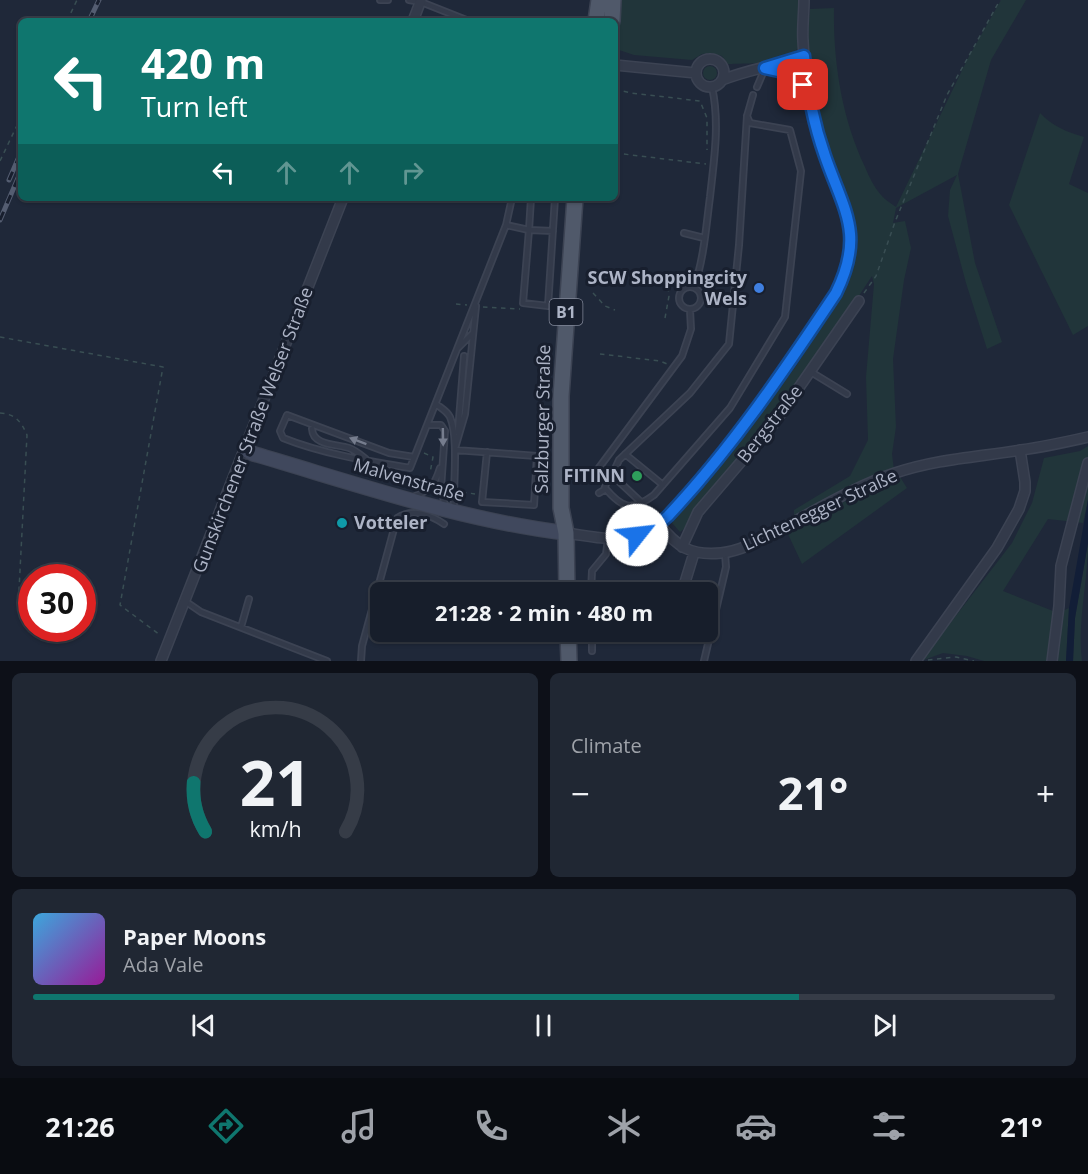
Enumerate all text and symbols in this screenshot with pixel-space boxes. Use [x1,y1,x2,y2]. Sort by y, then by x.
text: 420 m [141,34,265,91]
icon: left [42,42,120,120]
pin [777,59,828,110]
icon: arrive [786,68,819,101]
text: Turn left [141,88,248,125]
icon: left [207,156,240,189]
icon: ahead [270,156,303,189]
icon: ahead [333,156,366,189]
icon: right [396,156,429,189]
place label: SCW Shoppingcity Wels [588,265,748,310]
marker: SCW Shoppingcity Wels [752,281,766,295]
street label: Gunskirchener Straße Welser Straße [186,283,318,576]
road number: B1 [550,299,582,325]
street label: Salzburger Straße [529,344,555,494]
street label: Bergstraße [731,380,807,467]
one-way arrow [438,428,448,447]
one-way arrow [349,436,367,446]
street label: Malvenstraße [351,452,468,506]
place label: FITINN [564,463,625,487]
street label: Lichtenegger Straße [738,463,901,555]
marker: FITINN [630,469,644,483]
position arrow [605,503,669,567]
place label: Votteler [354,510,427,534]
marker: Votteler [335,516,349,530]
speed limit sign: 30 [18,564,96,642]
text: 21:28 · 2 min · 480 m [435,597,653,627]
text: Climate [571,732,642,759]
text: 21 [239,739,311,824]
text: 21° [778,762,848,823]
text: − [571,771,590,816]
text: + [1036,771,1055,816]
text: km/h [249,814,301,843]
text: Paper Moons [123,921,266,951]
text: Ada Vale [123,951,204,978]
icon: previous [187,1009,220,1042]
icon: pause [527,1009,560,1042]
icon: next [868,1009,901,1042]
icon: directions [205,1105,247,1147]
icon: music [338,1105,380,1147]
icon: phone [470,1105,512,1147]
icon: climate [603,1105,645,1147]
icon: car [735,1105,777,1147]
icon: filters [868,1105,910,1147]
text: 21:26 [45,1108,115,1145]
text: 21° [1000,1108,1043,1145]

